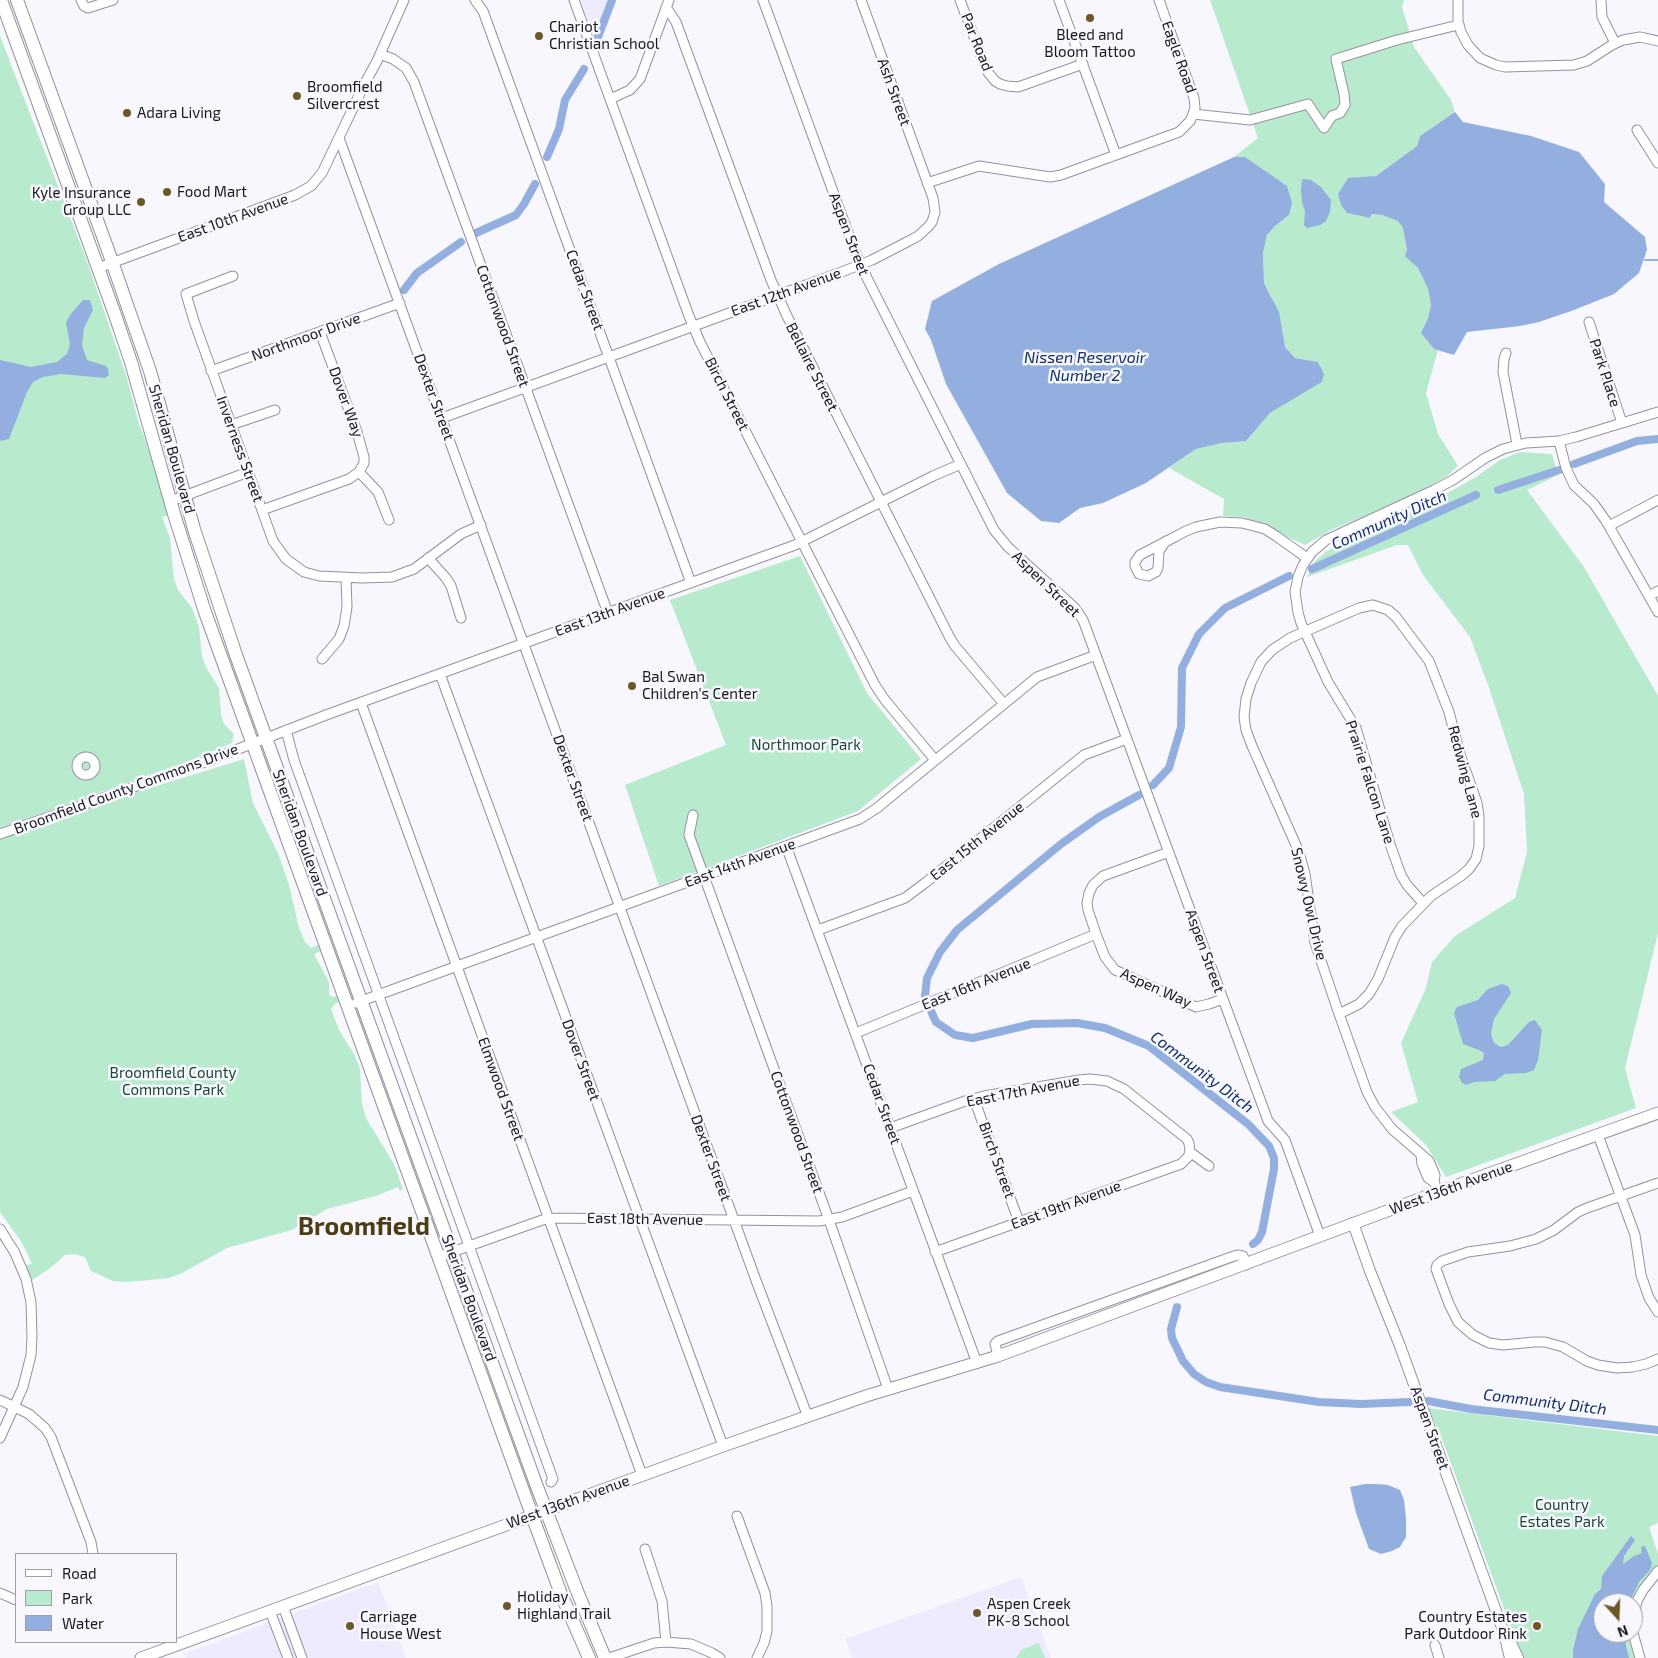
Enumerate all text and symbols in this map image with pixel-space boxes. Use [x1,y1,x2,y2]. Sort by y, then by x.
street label: Par Road [957,10,997,74]
marker: Bleed and Bloom Tattoo [1084,12,1096,24]
place label: Chariot Christian School [549,18,659,53]
street label: Eagle Road [1158,18,1200,96]
place label: Bleed and Bloom Tattoo [1044,26,1136,61]
marker: Chariot Christian School [533,30,545,42]
street label: Ash Street [873,56,915,128]
place label: Broomfield Silvercrest [307,78,382,113]
marker: Broomfield Silvercrest [291,90,303,102]
place label: Adara Living [137,104,221,122]
marker: Adara Living [121,107,133,119]
place label: Food Mart [177,183,247,201]
place label: Kyle Insurance Group LLC [32,184,131,219]
marker: Food Mart [161,186,173,198]
street label: East 10th Avenue [175,190,291,246]
street label: Aspen Street [825,190,873,278]
marker: Kyle Insurance Group LLC [135,196,147,208]
street label: Cedar Street [562,247,608,333]
street label: Cottonwood Street [473,262,533,390]
street label: East 12th Avenue [729,264,843,320]
street label: Northmoor Drive [249,309,363,365]
street label: Bellaire Street [782,320,842,414]
street label: Park Place [1585,337,1625,409]
water label: Nissen Reservoir Number 2 [1024,348,1146,386]
street label: Dexter Street [410,351,458,443]
street label: Birch Street [701,354,753,434]
street label: Dover Way [325,364,367,440]
street label: Sheridan Boulevard [145,382,199,516]
street label: Inverness Street [212,393,268,505]
water label: Community Ditch [1328,486,1450,554]
street label: Aspen Street [1008,547,1084,621]
street label: East 13th Avenue [553,584,667,640]
place label: Bal Swan Children's Center [642,668,758,703]
marker: Bal Swan Children's Center [626,680,638,692]
street label: Prairie Falcon Lane [1342,718,1398,846]
street label: Redwing Lane [1444,724,1486,820]
street label: Dexter Street [549,732,597,824]
park label: Northmoor Park [751,736,861,754]
street label: Broomfield County Commons Drive [11,740,241,838]
street label: Sheridan Boulevard [269,767,331,899]
street label: East 15th Avenue [927,798,1027,884]
street label: East 14th Avenue [682,835,798,891]
street label: Snowy Owl Drive [1287,846,1331,962]
street label: Aspen Street [1182,907,1228,995]
street label: East 16th Avenue [919,954,1033,1014]
street label: Aspen Way [1118,964,1194,1012]
street label: Dover Street [558,1017,604,1103]
water label: Community Ditch [1147,1027,1257,1117]
street label: Elmwood Street [474,1035,528,1143]
street label: Cedar Street [859,1061,905,1147]
park label: Broomfield County Commons Park [110,1064,236,1099]
street label: Cottonwood Street [767,1068,827,1196]
street label: East 17th Avenue [965,1071,1081,1111]
street label: Dexter Street [687,1112,735,1204]
street label: Birch Street [975,1119,1019,1201]
street label: West 136th Avenue [1387,1157,1515,1219]
street label: East 19th Avenue [1008,1177,1124,1233]
street label: East 18th Avenue [587,1209,703,1229]
district label: Broomfield [298,1212,430,1242]
street label: Sheridan Boulevard [438,1232,500,1364]
street label: Aspen Street [1407,1384,1453,1472]
water label: Community Ditch [1482,1385,1608,1419]
street label: West 136th Avenue [504,1471,632,1533]
park label: Country Estates Park [1519,1496,1605,1531]
legend [15,1553,178,1643]
text: Road [62,1564,97,1582]
place label: Holiday Highland Trail [517,1588,611,1623]
text: Park [62,1589,93,1607]
north arrow [1593,1593,1643,1643]
place label: Aspen Creek PK-8 School [987,1595,1071,1630]
marker: Holiday Highland Trail [501,1600,513,1612]
marker: Aspen Creek PK-8 School [971,1607,983,1619]
place label: Carriage House West [360,1608,441,1643]
place label: Country Estates Park Outdoor Rink [1404,1608,1527,1643]
text: Water [62,1614,104,1632]
marker: Carriage House West [344,1620,356,1632]
marker: Country Estates Park Outdoor Rink [1531,1620,1543,1632]
text: N [1615,1622,1631,1641]

